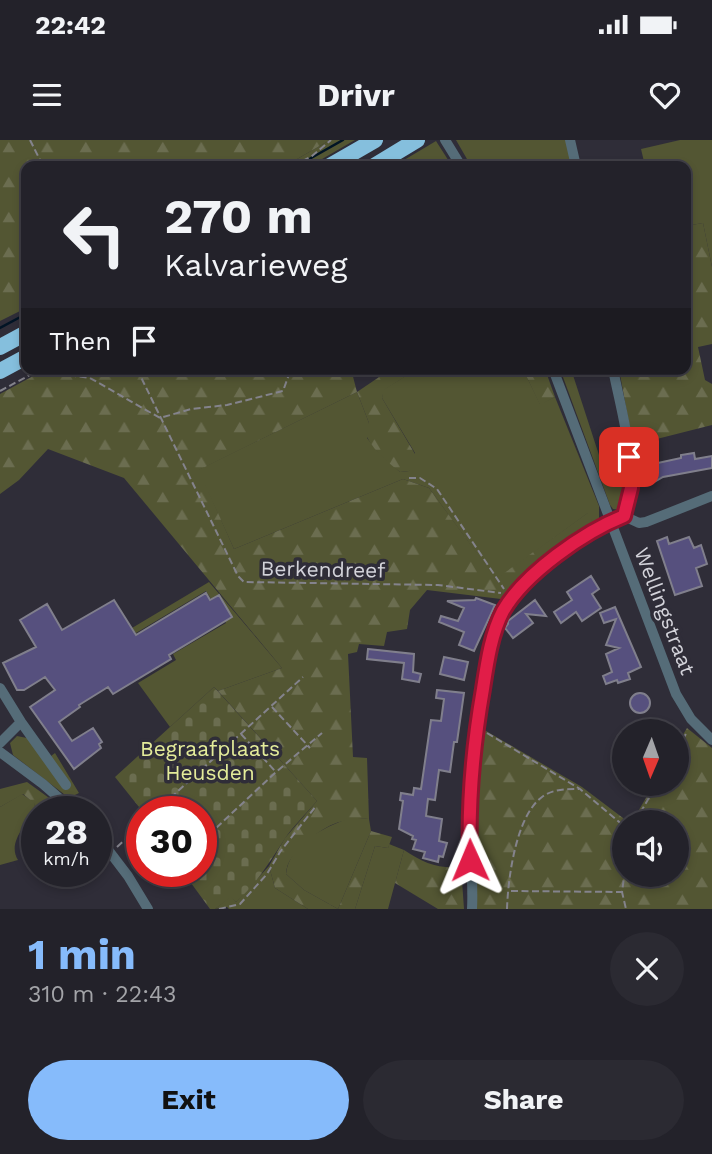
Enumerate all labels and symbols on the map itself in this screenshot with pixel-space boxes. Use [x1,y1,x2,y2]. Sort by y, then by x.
pin [599,427,659,487]
street label: Wellingstraat [629,544,701,678]
street label: Berkendreef [260,555,386,583]
north arrow [612,719,690,796]
park label: Begraafplaats Heusden [140,736,280,785]
speed limit sign: 30 [126,796,217,887]
position arrow [433,823,507,897]

